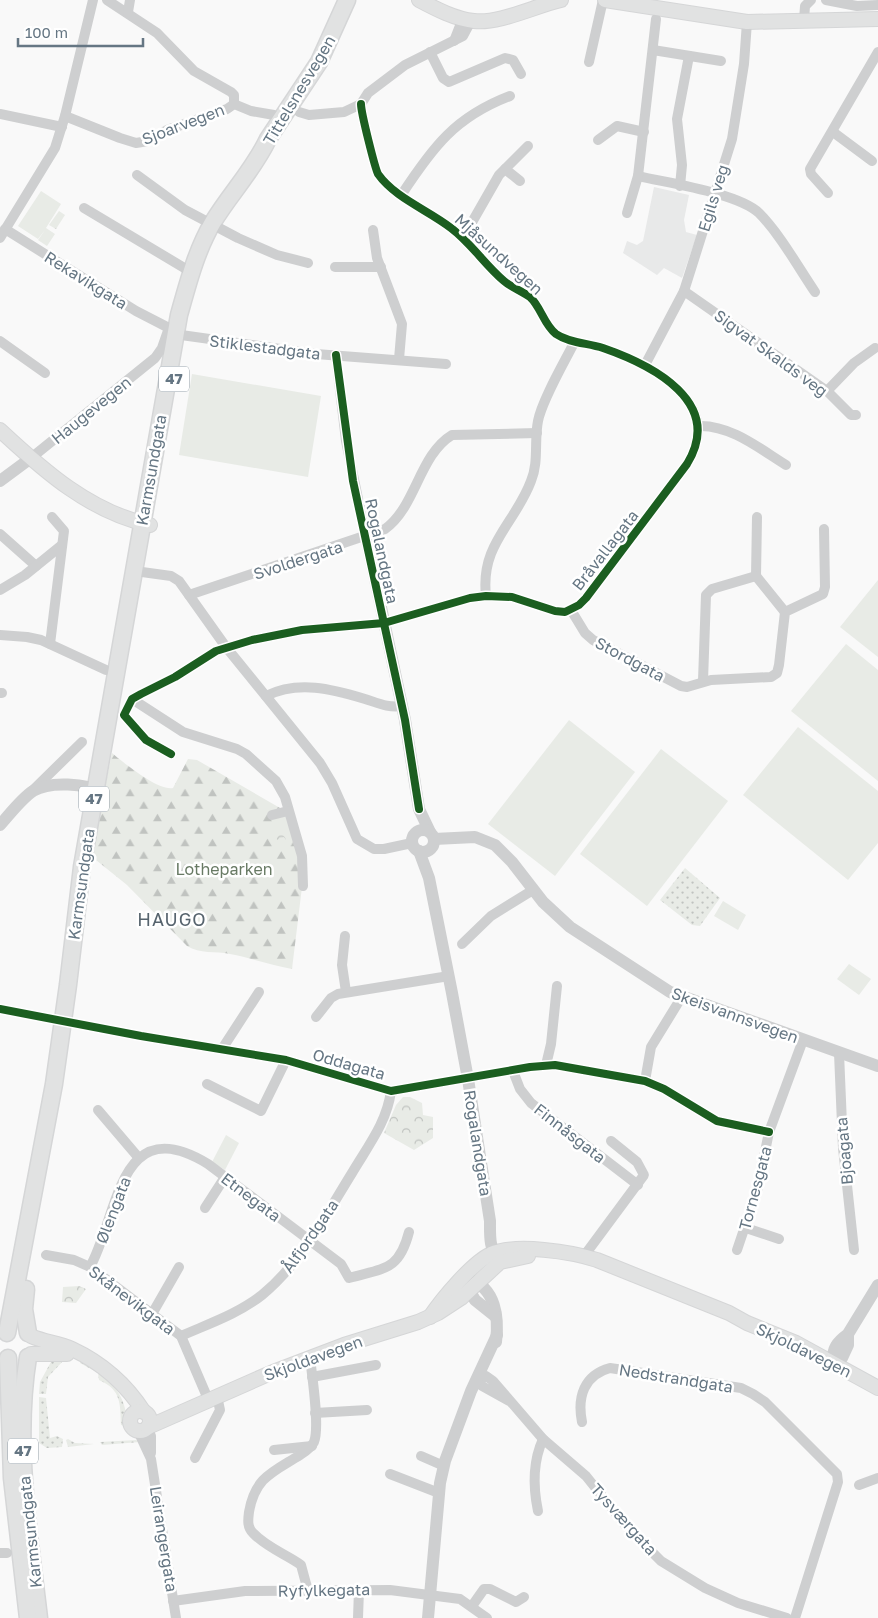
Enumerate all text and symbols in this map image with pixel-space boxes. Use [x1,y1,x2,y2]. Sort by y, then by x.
scale bar [18,15,142,47]
text: 100 m [25,23,68,41]
street label: Tittelsnesvegen [258,32,340,148]
street label: Sjoarvegen [139,99,227,149]
street label: Egils veg [693,162,733,234]
street label: Mjåsundvegen [451,209,547,299]
street label: Rekavikgata [41,247,131,313]
street label: Sigvat Skalds veg [710,305,832,401]
street label: Stiklestadgata [208,330,322,364]
road number: 47 [159,366,189,392]
street label: Haugevegen [47,372,135,448]
street label: Karmsundgata [131,413,171,527]
street label: Rogalandgata [361,496,403,606]
street label: Bråvallagata [567,506,643,594]
street label: Svoldergata [251,536,345,584]
street label: Stordgata [592,632,668,686]
road number: 47 [79,786,109,812]
street label: Karmsundgata [63,827,99,941]
park label: Lotheparken [175,859,273,879]
district label: HAUGO [137,908,207,930]
street label: Skeisvannsvegen [669,983,801,1047]
street label: Oddagata [310,1044,388,1084]
street label: Rogalandgata [460,1088,496,1198]
street label: Finnåsgata [530,1099,610,1167]
street label: Bjoagata [831,1116,857,1186]
street label: Tornesgata [734,1144,776,1232]
street label: Etnegata [217,1168,285,1226]
street label: Ølengata [91,1174,135,1246]
street label: Ålfjordgata [277,1195,343,1277]
street label: Skånevikgata [85,1261,179,1339]
street label: Skjoldavegen [753,1318,855,1382]
street label: Skjoldavegen [261,1331,365,1385]
street label: Nedstrandgata [618,1359,734,1397]
road number: 47 [8,1438,38,1464]
street label: Karmsundgata [14,1475,46,1589]
street label: Tysværgata [587,1479,661,1559]
street label: Leirangergata [146,1485,182,1593]
street label: Ryfylkegata [278,1579,370,1601]

